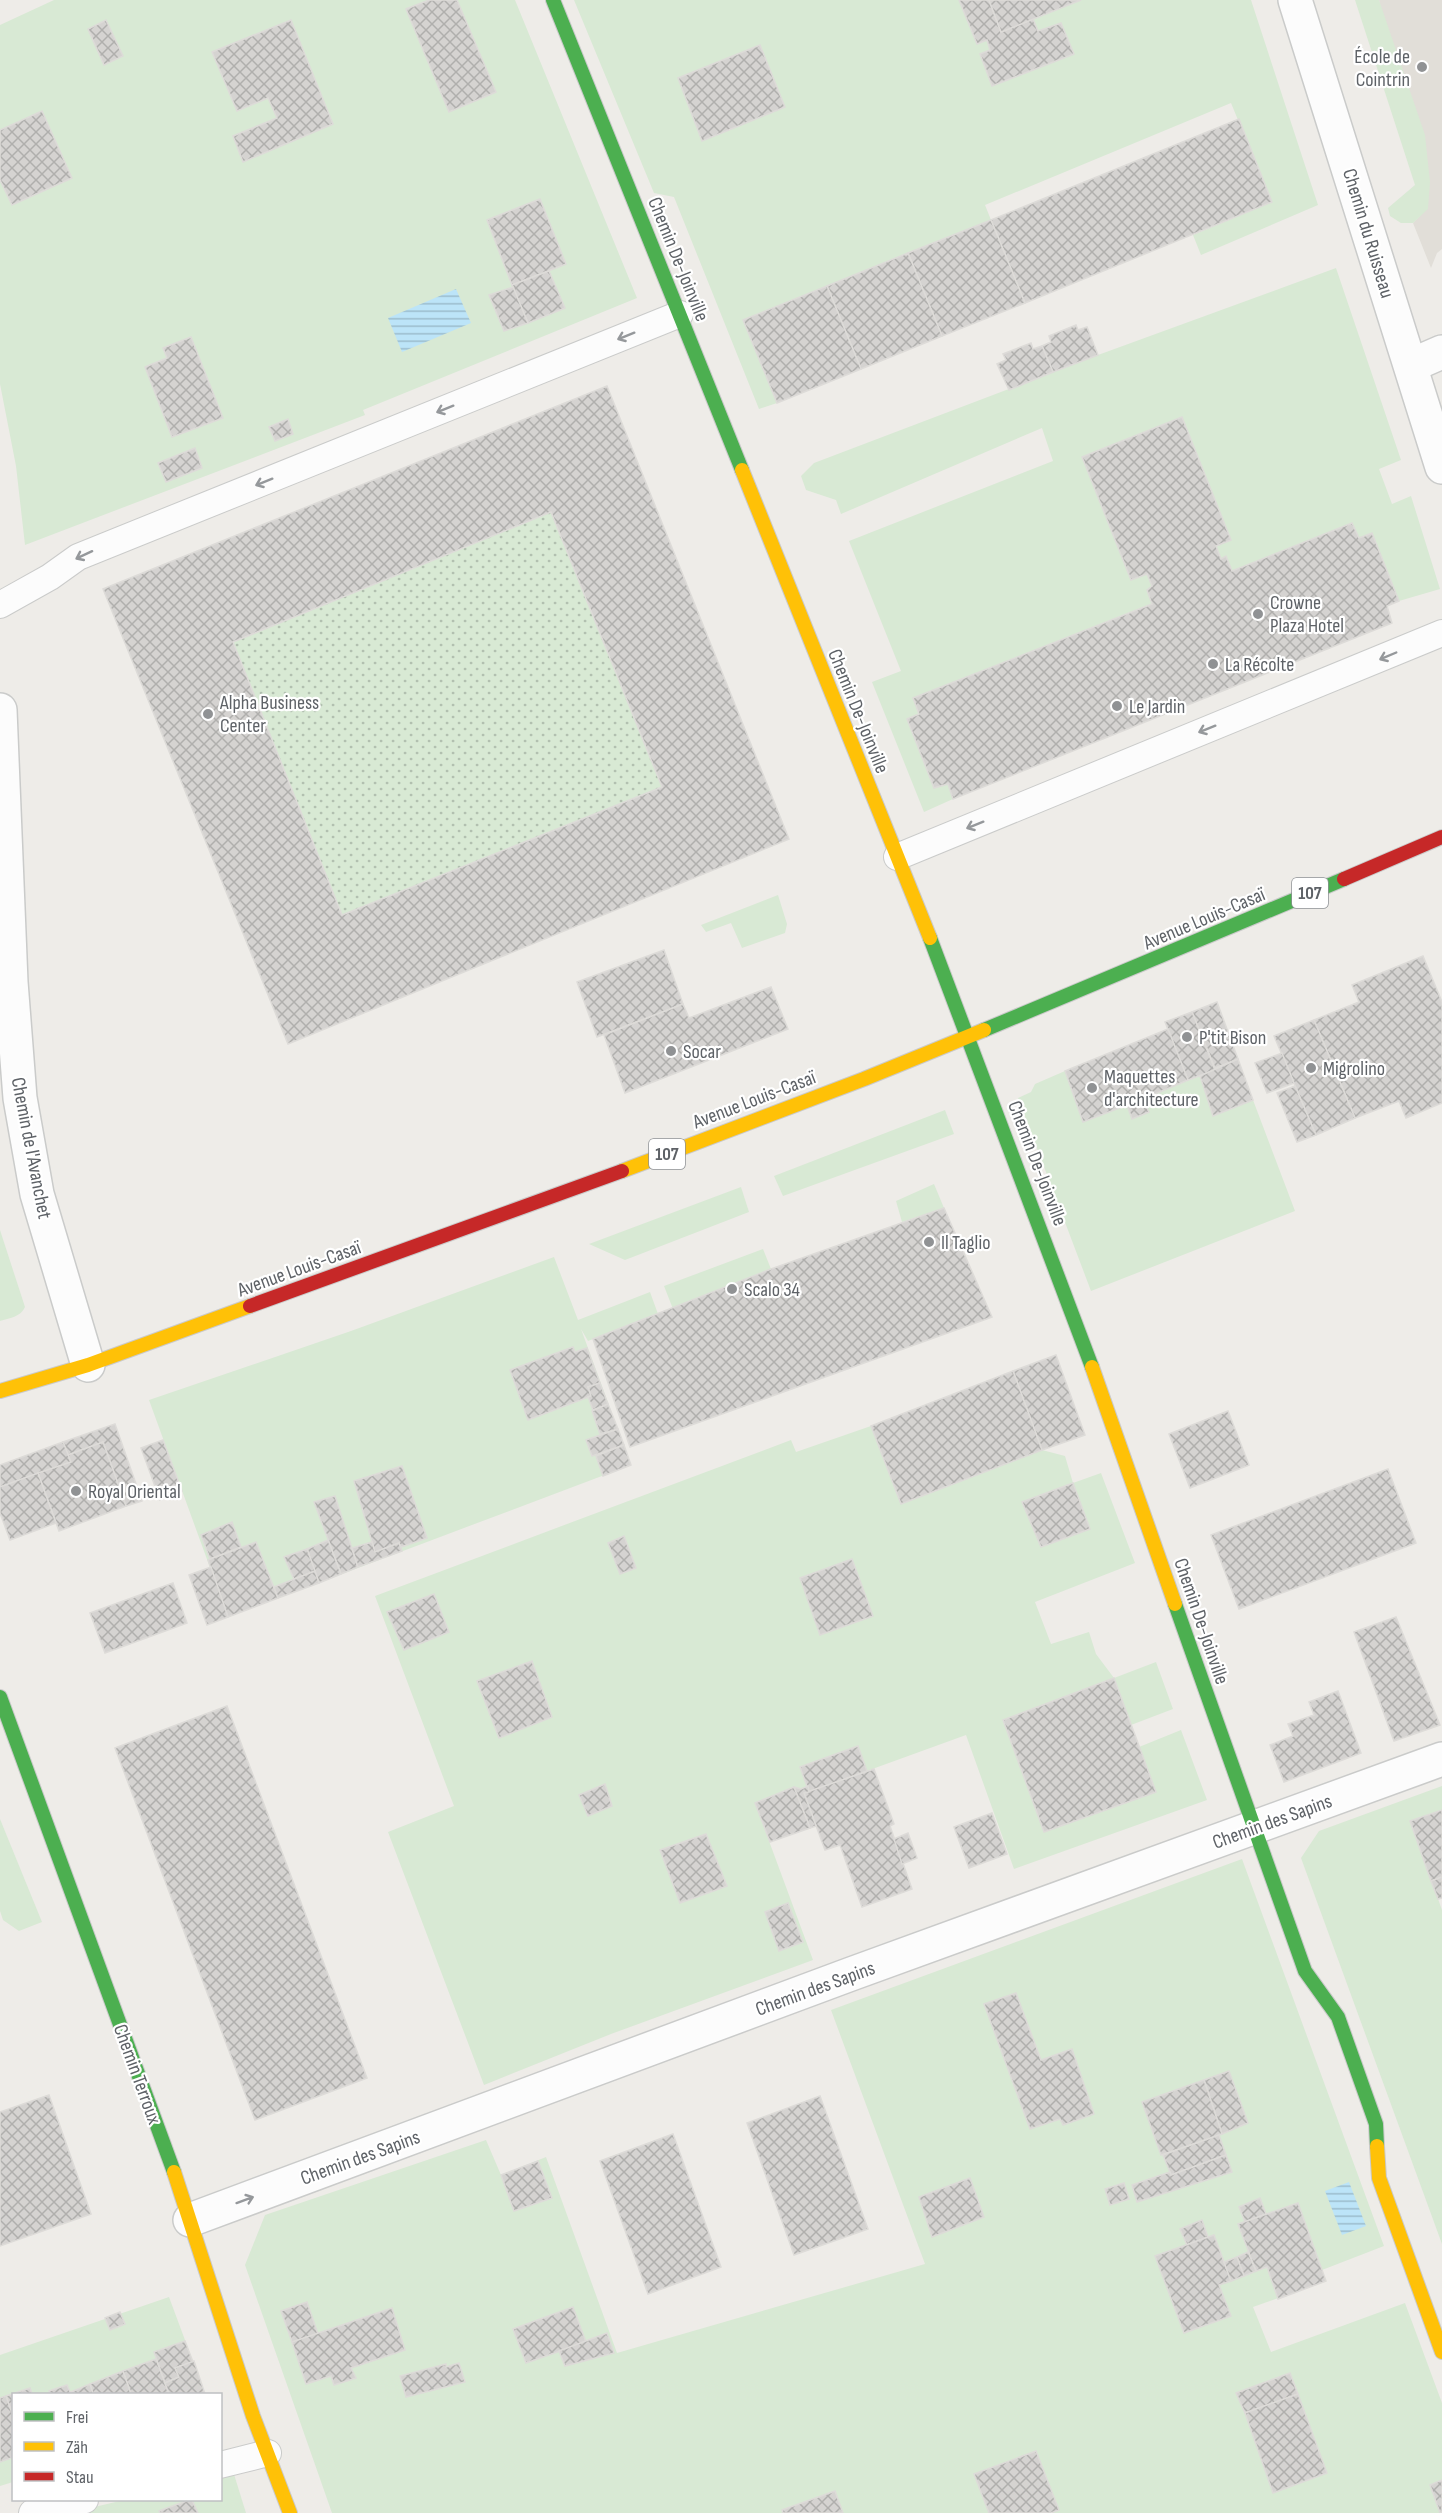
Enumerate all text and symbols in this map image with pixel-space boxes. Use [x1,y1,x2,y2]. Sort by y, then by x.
place label: École de Cointrin [1354,45,1410,92]
marker: École de Cointrin [1415,60,1429,74]
street label: Chemin du Ruisseau [1337,166,1399,301]
street label: Chemin De-Joinville [642,194,714,325]
one-way arrow [617,331,636,342]
one-way arrow [436,404,455,415]
one-way arrow [256,477,274,488]
one-way arrow [75,550,93,561]
place label: Crowne Plaza Hotel [1270,591,1344,638]
marker: Crowne Plaza Hotel [1251,607,1265,621]
street label: Chemin De-Joinville [822,646,894,777]
one-way arrow [1379,651,1397,662]
place label: La Récolte [1225,653,1294,677]
marker: La Récolte [1206,657,1220,671]
place label: Alpha Business Center [219,691,319,738]
place label: Le Jardin [1129,695,1185,719]
marker: Le Jardin [1110,699,1124,713]
marker: Alpha Business Center [201,707,215,721]
one-way arrow [1199,724,1217,735]
one-way arrow [966,820,985,831]
road number: 107 [1292,878,1328,908]
street label: Avenue Louis-Casaï [1139,882,1270,956]
place label: P'tit Bison [1199,1026,1266,1050]
marker: P'tit Bison [1180,1030,1194,1044]
place label: Socar [683,1040,721,1064]
marker: Socar [664,1044,678,1058]
place label: Migrolino [1323,1057,1385,1081]
marker: Migrolino [1304,1061,1318,1075]
street label: Avenue Louis-Casaï [689,1065,820,1135]
place label: Maquettes d'architecture [1104,1065,1199,1112]
street label: Chemin de l'Avanchet [6,1075,57,1221]
marker: Maquettes d'architecture [1085,1081,1099,1095]
street label: Chemin De-Joinville [1002,1098,1072,1229]
road number: 107 [649,1139,685,1169]
place label: Il Taglio [941,1231,991,1255]
street label: Avenue Louis-Casaï [233,1235,366,1303]
marker: Il Taglio [922,1235,936,1249]
place label: Scalo 34 [744,1278,800,1302]
marker: Scalo 34 [725,1282,739,1296]
place label: Royal Oriental [88,1480,181,1504]
marker: Royal Oriental [69,1484,83,1498]
street label: Chemin De-Joinville [1168,1555,1234,1688]
street label: Chemin des Sapins [1209,1789,1335,1855]
street label: Chemin des Sapins [752,1956,878,2022]
street label: Chemin Terroux [108,2021,166,2128]
street label: Chemin des Sapins [297,2125,423,2191]
one-way arrow [235,2193,253,2204]
legend [12,2393,222,2501]
text: Frei [66,2407,88,2428]
text: Zäh [66,2437,88,2458]
text: Stau [66,2467,94,2488]

